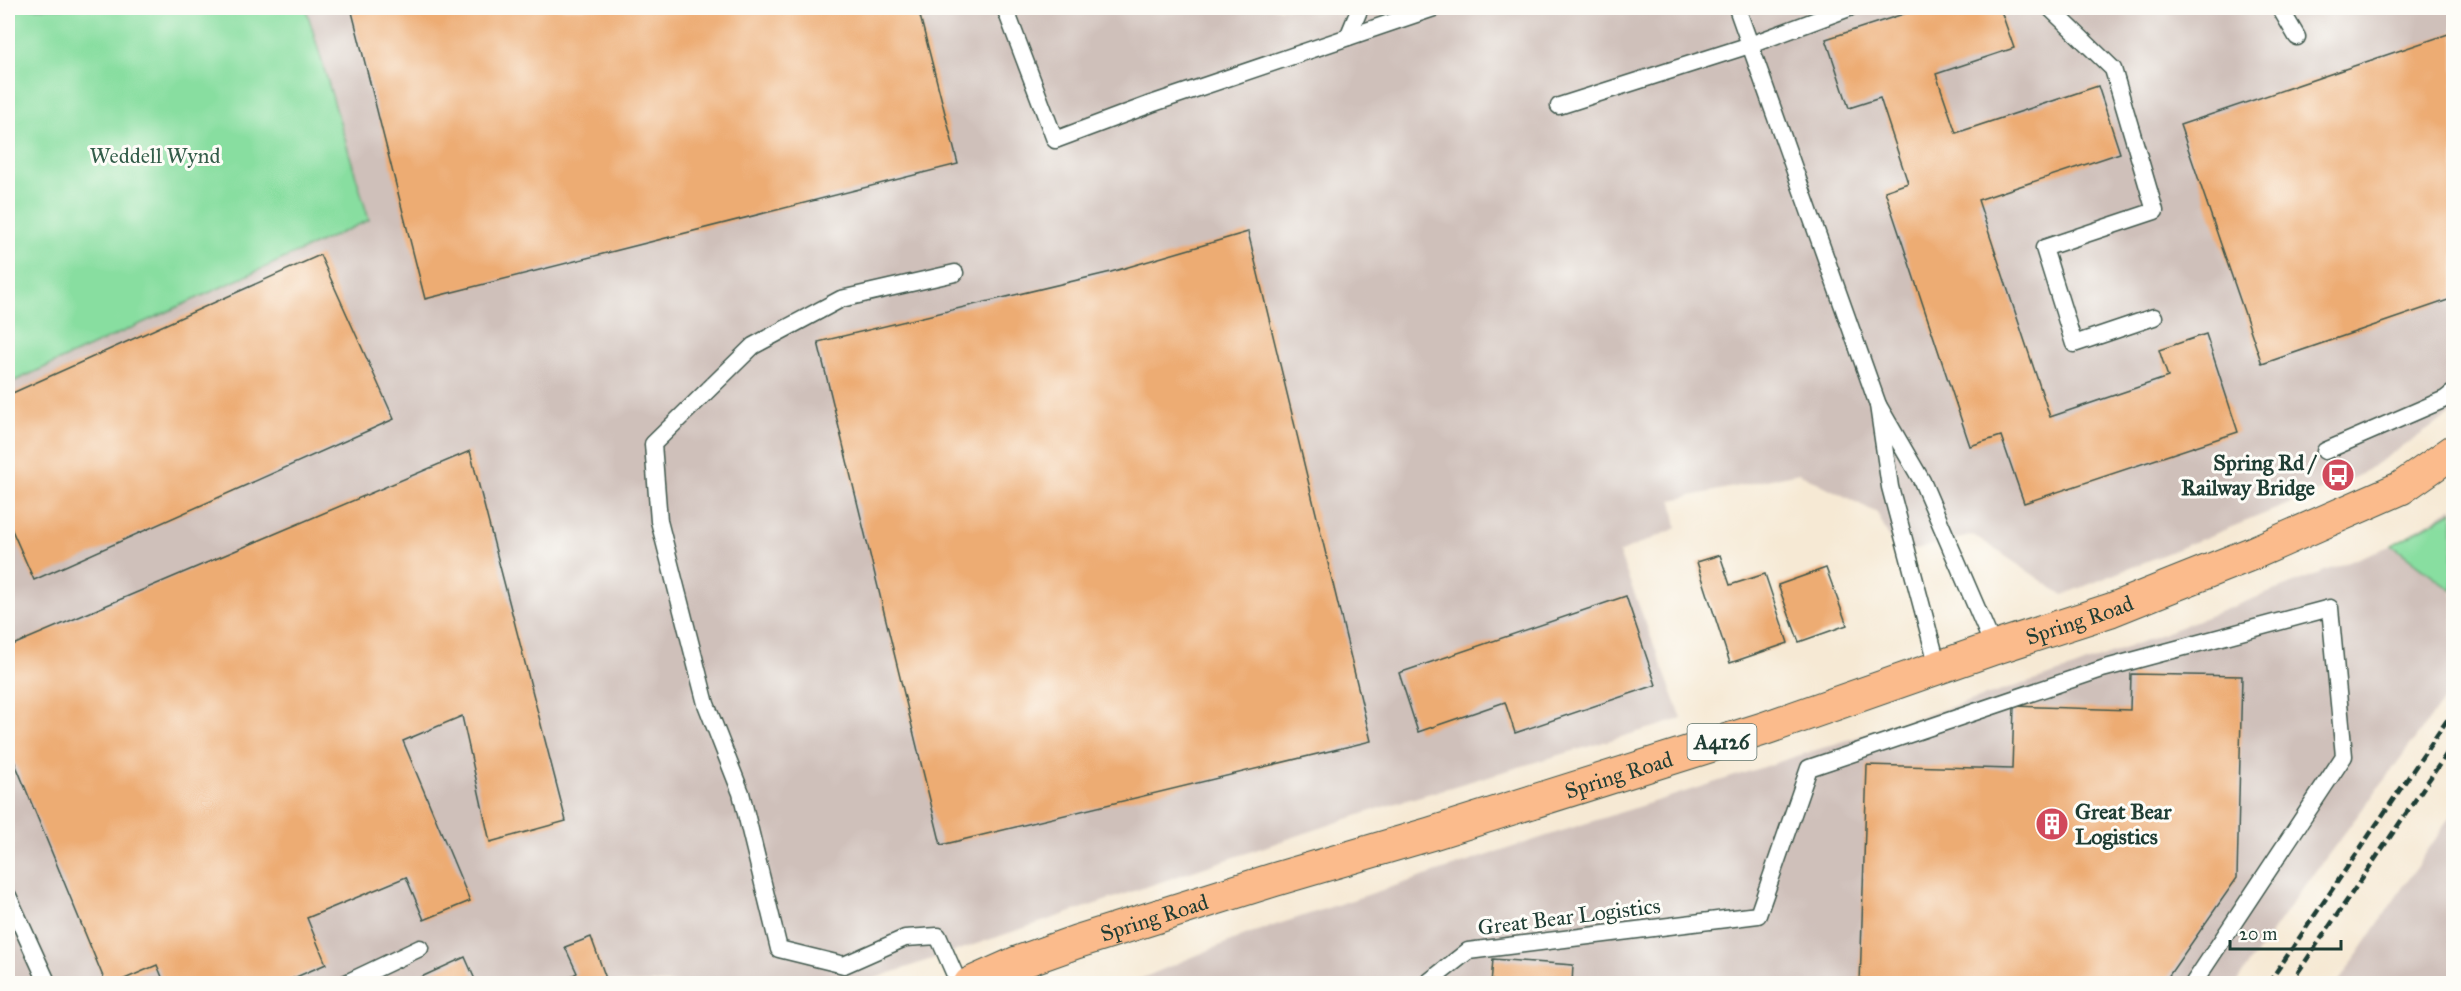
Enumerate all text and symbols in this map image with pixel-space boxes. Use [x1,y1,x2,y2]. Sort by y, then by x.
park label: Weddell Wynd [90,142,220,169]
place label: Spring Rd / Railway Bridge [2181,449,2318,501]
bus stop icon: Spring Rd / Railway Bridge [2320,457,2356,493]
street label: Spring Road [2022,590,2137,651]
road number: A4126 [1688,724,1756,760]
street label: Spring Road [1561,745,1676,805]
place label: Great Bear Logistics [2075,798,2172,850]
building icon: Great Bear Logistics [2034,806,2070,842]
street label: Spring Road [1097,888,1212,948]
street label: Great Bear Logistics [1476,892,1662,941]
scale bar [2230,913,2341,951]
text: 20 m [2239,923,2277,945]

